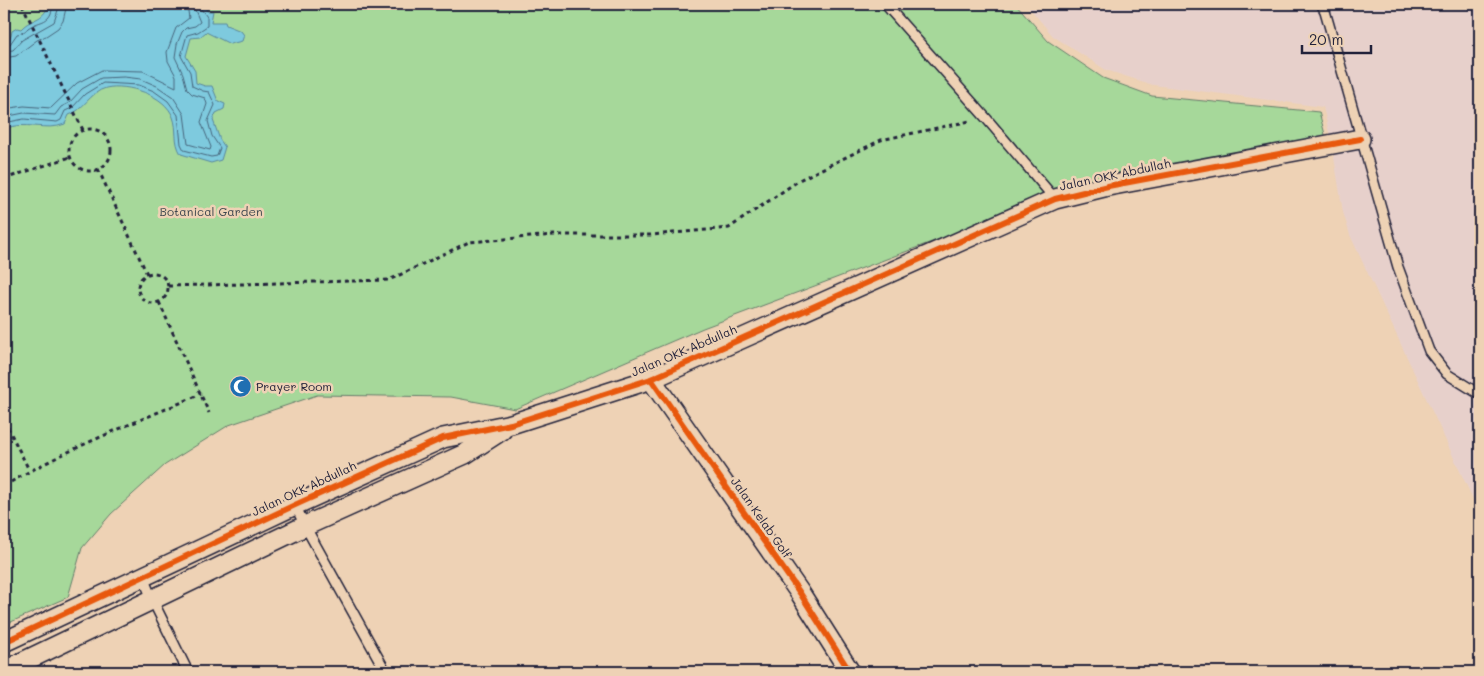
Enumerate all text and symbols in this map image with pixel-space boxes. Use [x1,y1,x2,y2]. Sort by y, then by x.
scale bar [1302,22,1370,54]
text: 20 m [1309,29,1343,49]
street label: Jalan OKK Abdullah [1058,154,1172,194]
park label: Botanical Garden [159,203,263,219]
street label: Jalan OKK Abdullah [628,320,739,380]
mosque icon: Prayer Room [228,375,252,399]
place label: Prayer Room [256,378,332,394]
street label: Jalan OKK Abdullah [249,457,359,519]
street label: Jalan Kelab Golf [728,474,796,561]

